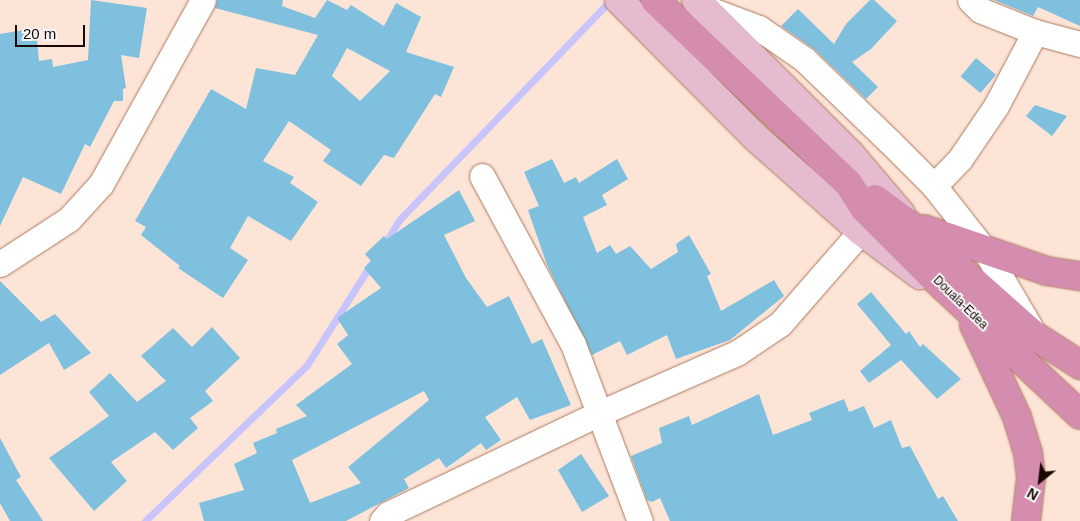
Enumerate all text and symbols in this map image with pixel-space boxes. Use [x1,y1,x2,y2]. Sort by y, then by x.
scale bar [18,15,88,47]
text: 20 m [23,25,56,42]
street label: Douala-Edea [930,273,990,333]
north arrow [1015,456,1065,506]
text: N [1024,485,1041,504]

